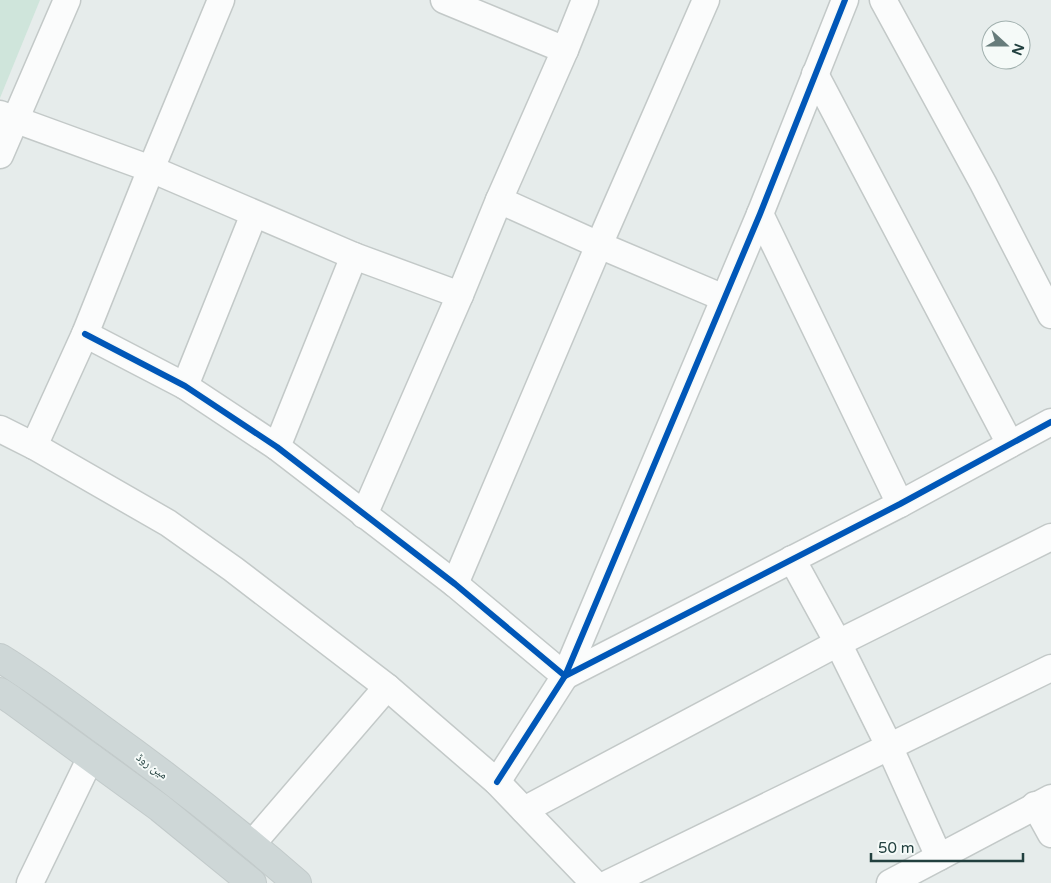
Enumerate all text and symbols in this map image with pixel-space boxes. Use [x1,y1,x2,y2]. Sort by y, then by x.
north arrow [981,20,1031,70]
text: N [1008,41,1028,58]
street label: مین روڈ [134,750,170,782]
scale bar [871,830,1024,862]
text: 50 m [878,839,915,857]

